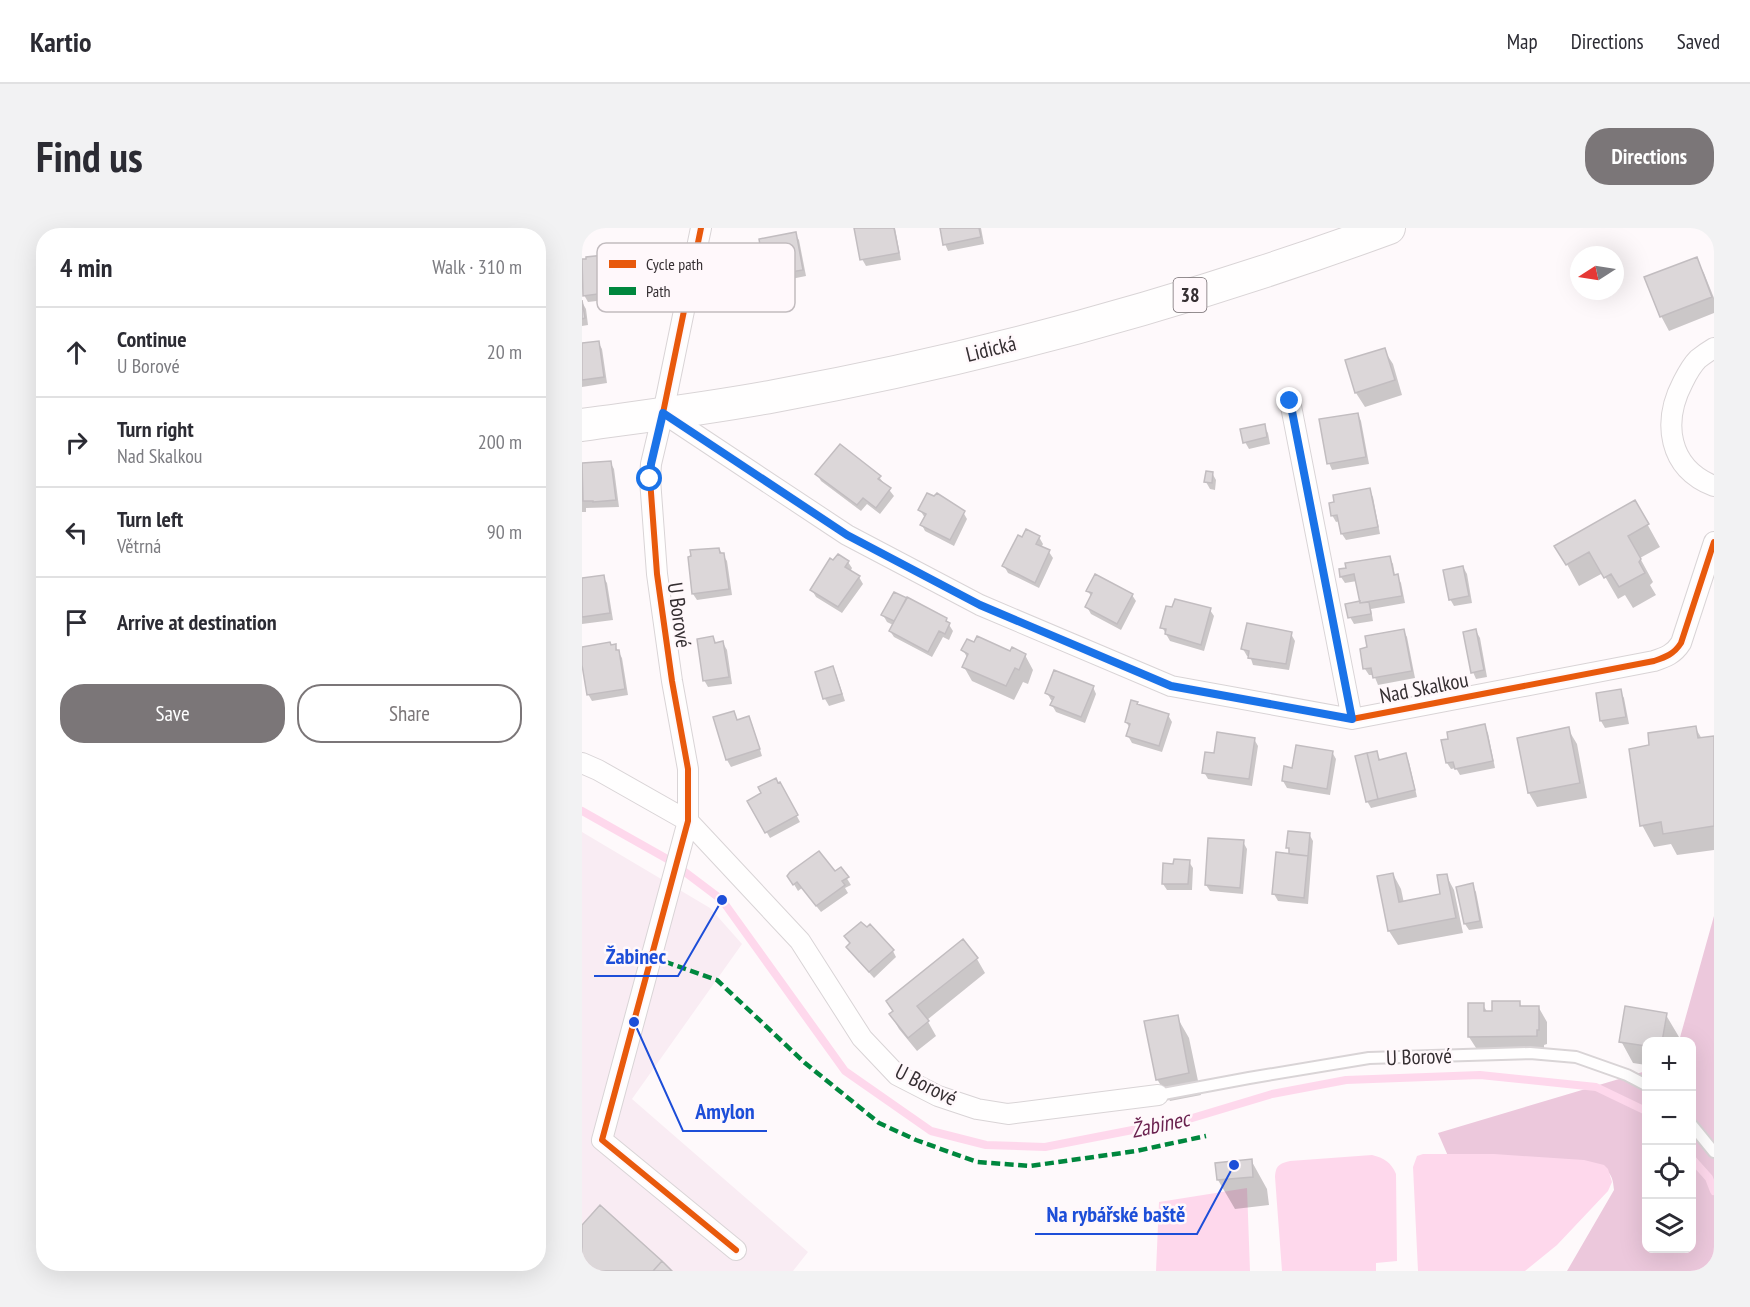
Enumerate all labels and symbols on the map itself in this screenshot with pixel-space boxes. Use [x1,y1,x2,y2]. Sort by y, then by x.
legend [597,243,795,312]
north arrow [1570,246,1624,300]
text: Cycle path [646,254,703,274]
road number: 38 [1174,278,1206,312]
text: Path [646,281,671,301]
street label: Lidická [963,329,1019,368]
route end [1276,387,1302,413]
route start [636,465,662,491]
street label: U Borové [662,580,697,649]
street label: Nad Skalkou [1377,666,1471,709]
callout: Žabinec [594,936,678,976]
text: Žabinec [606,942,667,970]
street label: U Borové [1386,1042,1452,1071]
street label: U Borové [891,1058,962,1112]
callout: Amylon [683,1091,767,1131]
text: Amylon [694,1097,755,1125]
water label: Žabinec [1128,1104,1194,1144]
callout: Na rybářské baště [1035,1194,1197,1234]
text: Na rybářské baště [1047,1200,1185,1228]

